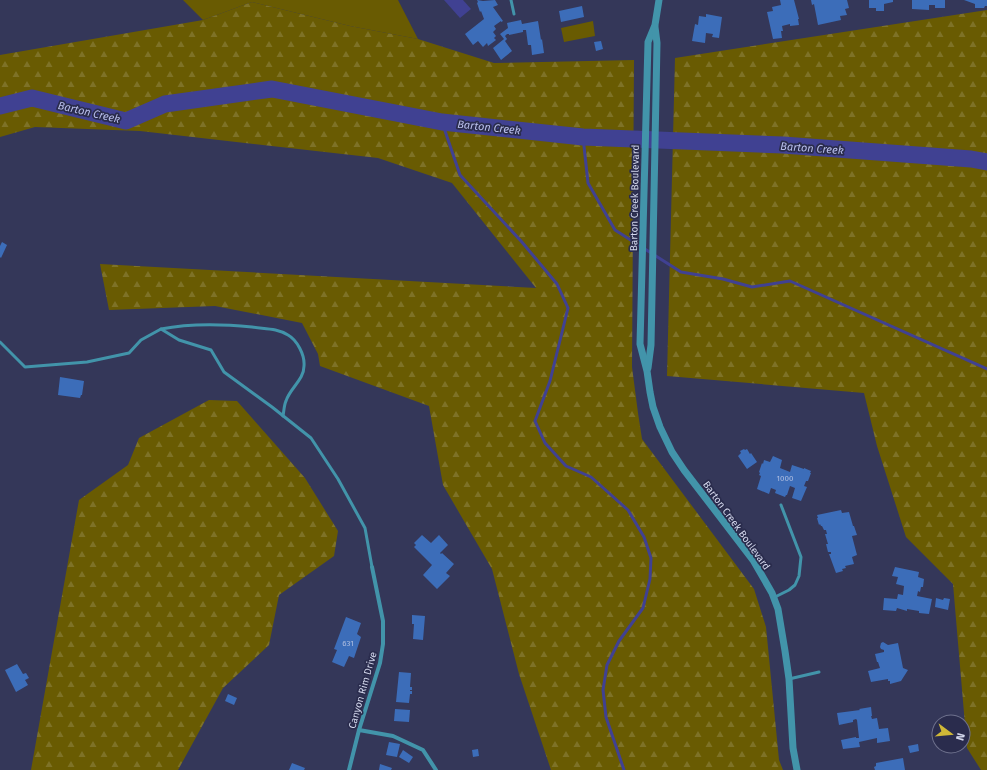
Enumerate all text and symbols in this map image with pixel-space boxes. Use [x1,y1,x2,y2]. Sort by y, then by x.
water label: Barton Creek [57,99,121,126]
water label: Barton Creek [457,118,521,137]
water label: Barton Creek [780,140,844,157]
street label: Barton Creek Boulevard [628,145,642,251]
house number: 1000 [777,474,794,483]
street label: Barton Creek Boulevard [700,479,772,572]
house number: 631 [342,639,354,648]
street label: Canyon Rim Drive [346,650,380,730]
north arrow [931,714,971,754]
text: N [953,731,967,742]

